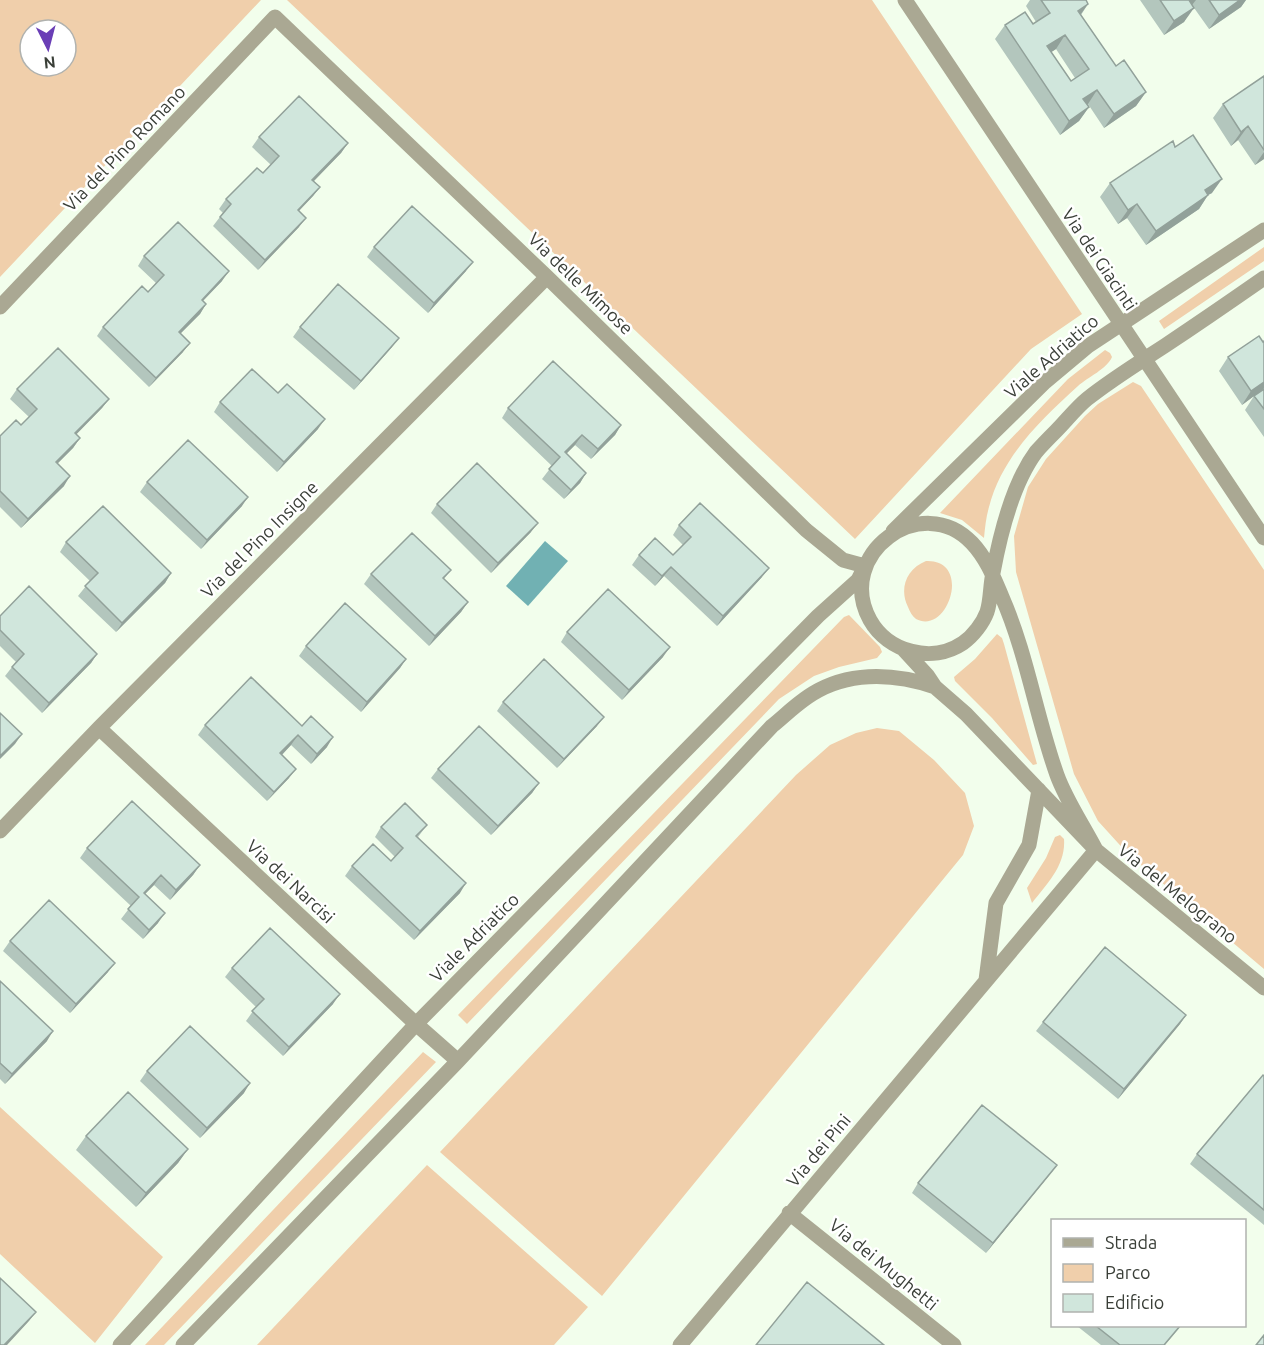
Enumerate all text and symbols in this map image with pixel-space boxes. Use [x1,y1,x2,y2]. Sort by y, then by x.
north arrow [18,18,78,78]
text: N [43,53,56,72]
street label: Via del Pino Romano [59,81,189,215]
street label: Via dei Giacinti [1059,204,1141,314]
street label: Via delle Mimose [525,228,637,338]
street label: Viale Adriatico [1000,310,1102,402]
street label: Via del Pino Insigne [197,477,321,601]
street label: Via dei Narcisi [243,835,339,927]
street label: Via del Melograno [1115,839,1241,947]
street label: Viale Adriatico [425,888,523,986]
street label: Via dei Pini [782,1110,854,1190]
street label: Via dei Mughetti [826,1214,942,1314]
legend [1051,1219,1246,1327]
text: Strada [1105,1232,1157,1252]
text: Parco [1105,1262,1151,1282]
text: Edificio [1105,1292,1164,1312]

